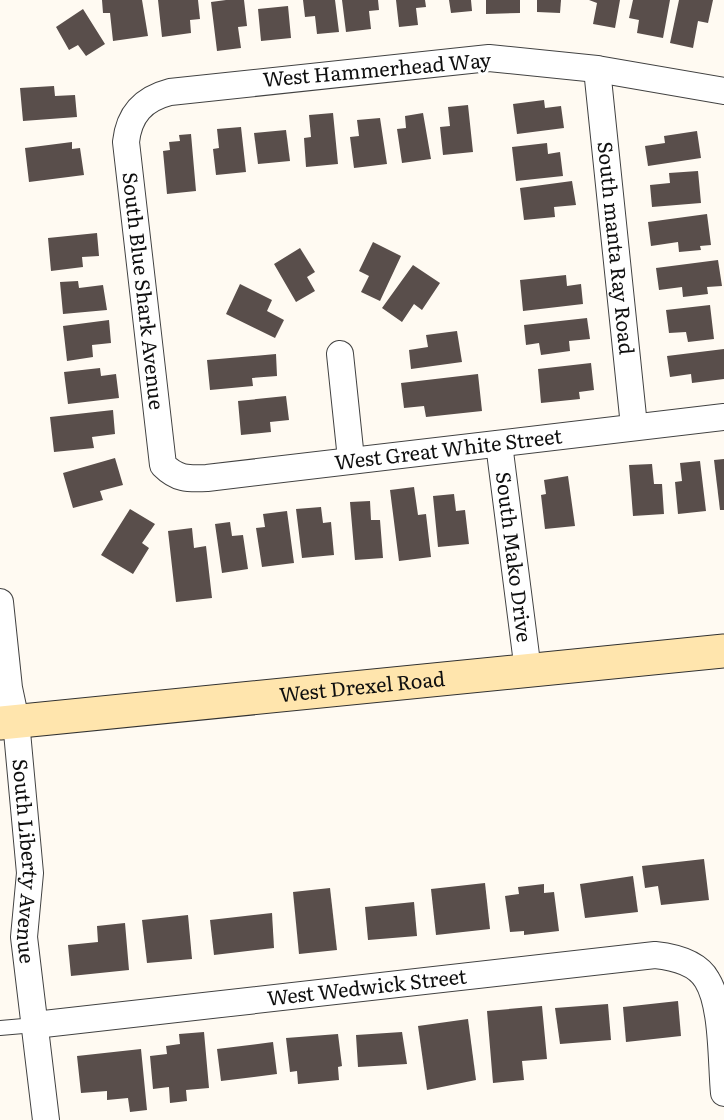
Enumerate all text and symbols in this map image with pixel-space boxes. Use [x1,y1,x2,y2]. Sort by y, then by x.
street label: West Hammerhead Way [261,43,493,93]
street label: South manta Ray Road [592,140,644,356]
street label: South Blue Shark Avenue [117,170,174,411]
street label: West Great White Street [333,419,564,476]
street label: South Mako Drive [490,470,541,644]
street label: West Drexel Road [278,662,446,708]
street label: South Liberty Avenue [7,757,47,965]
street label: West Wedwick Street [265,959,468,1012]

